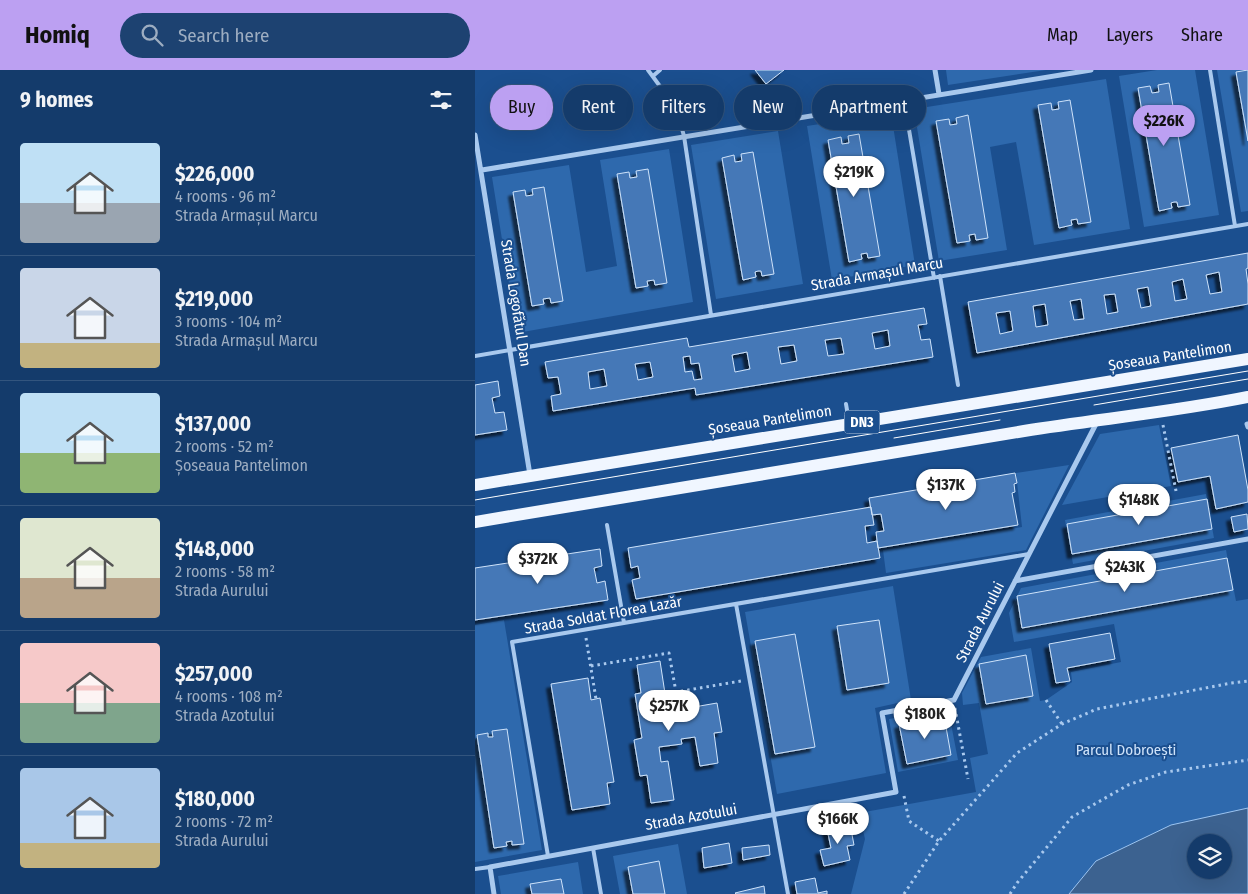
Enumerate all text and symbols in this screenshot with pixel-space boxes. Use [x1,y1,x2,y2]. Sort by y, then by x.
search box [120,13,470,58]
text: Homiq [25,21,90,49]
icon: search [138,21,166,49]
text: Search here [178,24,269,47]
text: Map [1047,24,1078,46]
text: Layers [1106,24,1153,46]
text: Share [1181,24,1223,46]
chip: Buy [490,85,553,130]
chip: Rent [563,85,633,130]
chip: Filters [643,85,724,130]
chip: New [734,85,802,130]
chip: Apartment [812,85,926,130]
icon: filters [427,86,455,114]
text: 9 homes [20,87,93,113]
pin: $226K [1129,104,1199,147]
text: $226K [1144,111,1184,130]
pin: $219K [819,156,889,198]
text: $226,000 [175,161,255,187]
text: $219K [834,162,874,181]
icon: home [60,163,120,223]
text: 4 rooms · 96 m² [175,187,276,206]
text: Strada Armașul Marcu [175,206,318,225]
street label: Strada Logofătul Dan [497,238,535,368]
street label: Strada Armașul Marcu [809,254,945,295]
text: $219,000 [175,286,253,312]
icon: home [60,288,120,348]
text: 3 rooms · 104 m² [175,312,282,331]
text: Strada Armașul Marcu [175,331,318,350]
street label: Șoseaua Pantelimon [1107,337,1233,376]
street label: Șoseaua Pantelimon [707,401,833,440]
text: $137,000 [175,411,251,437]
road number: DN3 [845,411,879,434]
icon: home [60,413,120,473]
text: 2 rooms · 52 m² [175,437,274,456]
text: Șoseaua Pantelimon [175,456,308,475]
pin: $137K [911,468,981,511]
text: $137K [927,475,965,494]
pin: $148K [1104,484,1174,526]
text: $148K [1119,490,1159,509]
text: $148,000 [175,536,254,562]
icon: home [60,538,120,598]
pin: $372K [503,542,573,585]
text: $372K [519,549,557,568]
pin: $243K [1090,550,1160,593]
text: $243K [1105,557,1145,576]
text: 2 rooms · 58 m² [175,562,275,581]
street label: Strada Aurului [952,579,1008,665]
text: Strada Aurului [175,581,269,600]
street label: Strada Soldat Florea Lazăr [523,592,684,638]
text: $257,000 [175,661,253,687]
icon: home [60,663,120,723]
text: 4 rooms · 108 m² [175,687,283,706]
pin: $257K [634,690,704,732]
text: $257K [650,696,688,715]
pin: $180K [890,698,960,740]
text: $180K [905,704,945,723]
text: Strada Azotului [175,706,275,725]
park label: Parcul Dobroești [1076,741,1176,760]
text: $180,000 [175,786,255,812]
icon: home [60,788,120,848]
street label: Strada Azotului [643,800,739,834]
pin: $166K [803,802,873,845]
text: $166K [818,809,858,828]
text: 2 rooms · 72 m² [175,812,273,831]
text: Strada Aurului [175,831,269,850]
map controls [1187,834,1232,879]
button: layers [1187,834,1232,879]

